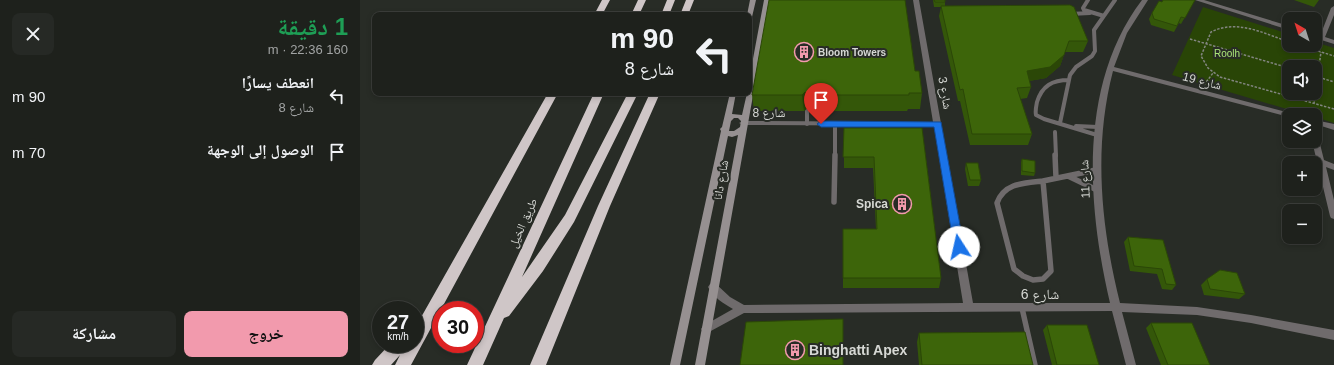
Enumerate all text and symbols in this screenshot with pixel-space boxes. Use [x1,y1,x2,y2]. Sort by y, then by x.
north arrow [1282,12,1322,52]
map controls [1282,12,1322,244]
button: close [12,13,54,55]
text: 1 دقيقة [278,13,348,40]
text: 90 m [610,23,674,54]
icon: left [688,28,740,80]
building icon: Bloom Towers [793,41,815,63]
text: 160 m · 22:36 [268,42,348,57]
place label: Bloom Towers [818,47,887,58]
park label: Roolh [1214,48,1240,59]
text: شارع 8 [625,59,674,79]
button: sound [1282,60,1322,100]
street label: شارع 19 [1181,69,1223,94]
text: انعطف يسارًا [242,74,314,91]
street label: شارع 3 [934,76,955,111]
pin [804,83,838,124]
icon: left [326,85,348,107]
text: 90 m [12,88,45,105]
icon: arrive [810,89,832,111]
text: شارع 8 [278,100,314,115]
street label: شارع 8 [753,106,786,121]
button: layers [1282,108,1322,148]
text: الوصول إلى الوجهة [207,141,314,158]
icon: arrive [326,141,348,163]
text: 70 m [12,144,45,161]
button: + [1282,156,1322,196]
street label: شارع دانا [711,159,732,201]
street label: شارع 11 [1077,159,1094,199]
building icon: Spica [891,193,913,215]
street label: طريق الخيل [506,196,540,250]
place label: Spica [856,197,888,211]
button: − [1282,204,1322,244]
position arrow [938,226,980,268]
street label: شارع 6 [1021,286,1059,304]
speed limit sign: 30 [432,301,484,353]
button: مشاركة [12,311,176,357]
button: خروج [184,311,348,357]
text: 27 [387,311,409,333]
text: km/h [387,331,409,342]
building icon: Binghatti Apex [784,339,806,361]
place label: Binghatti Apex [809,342,907,358]

